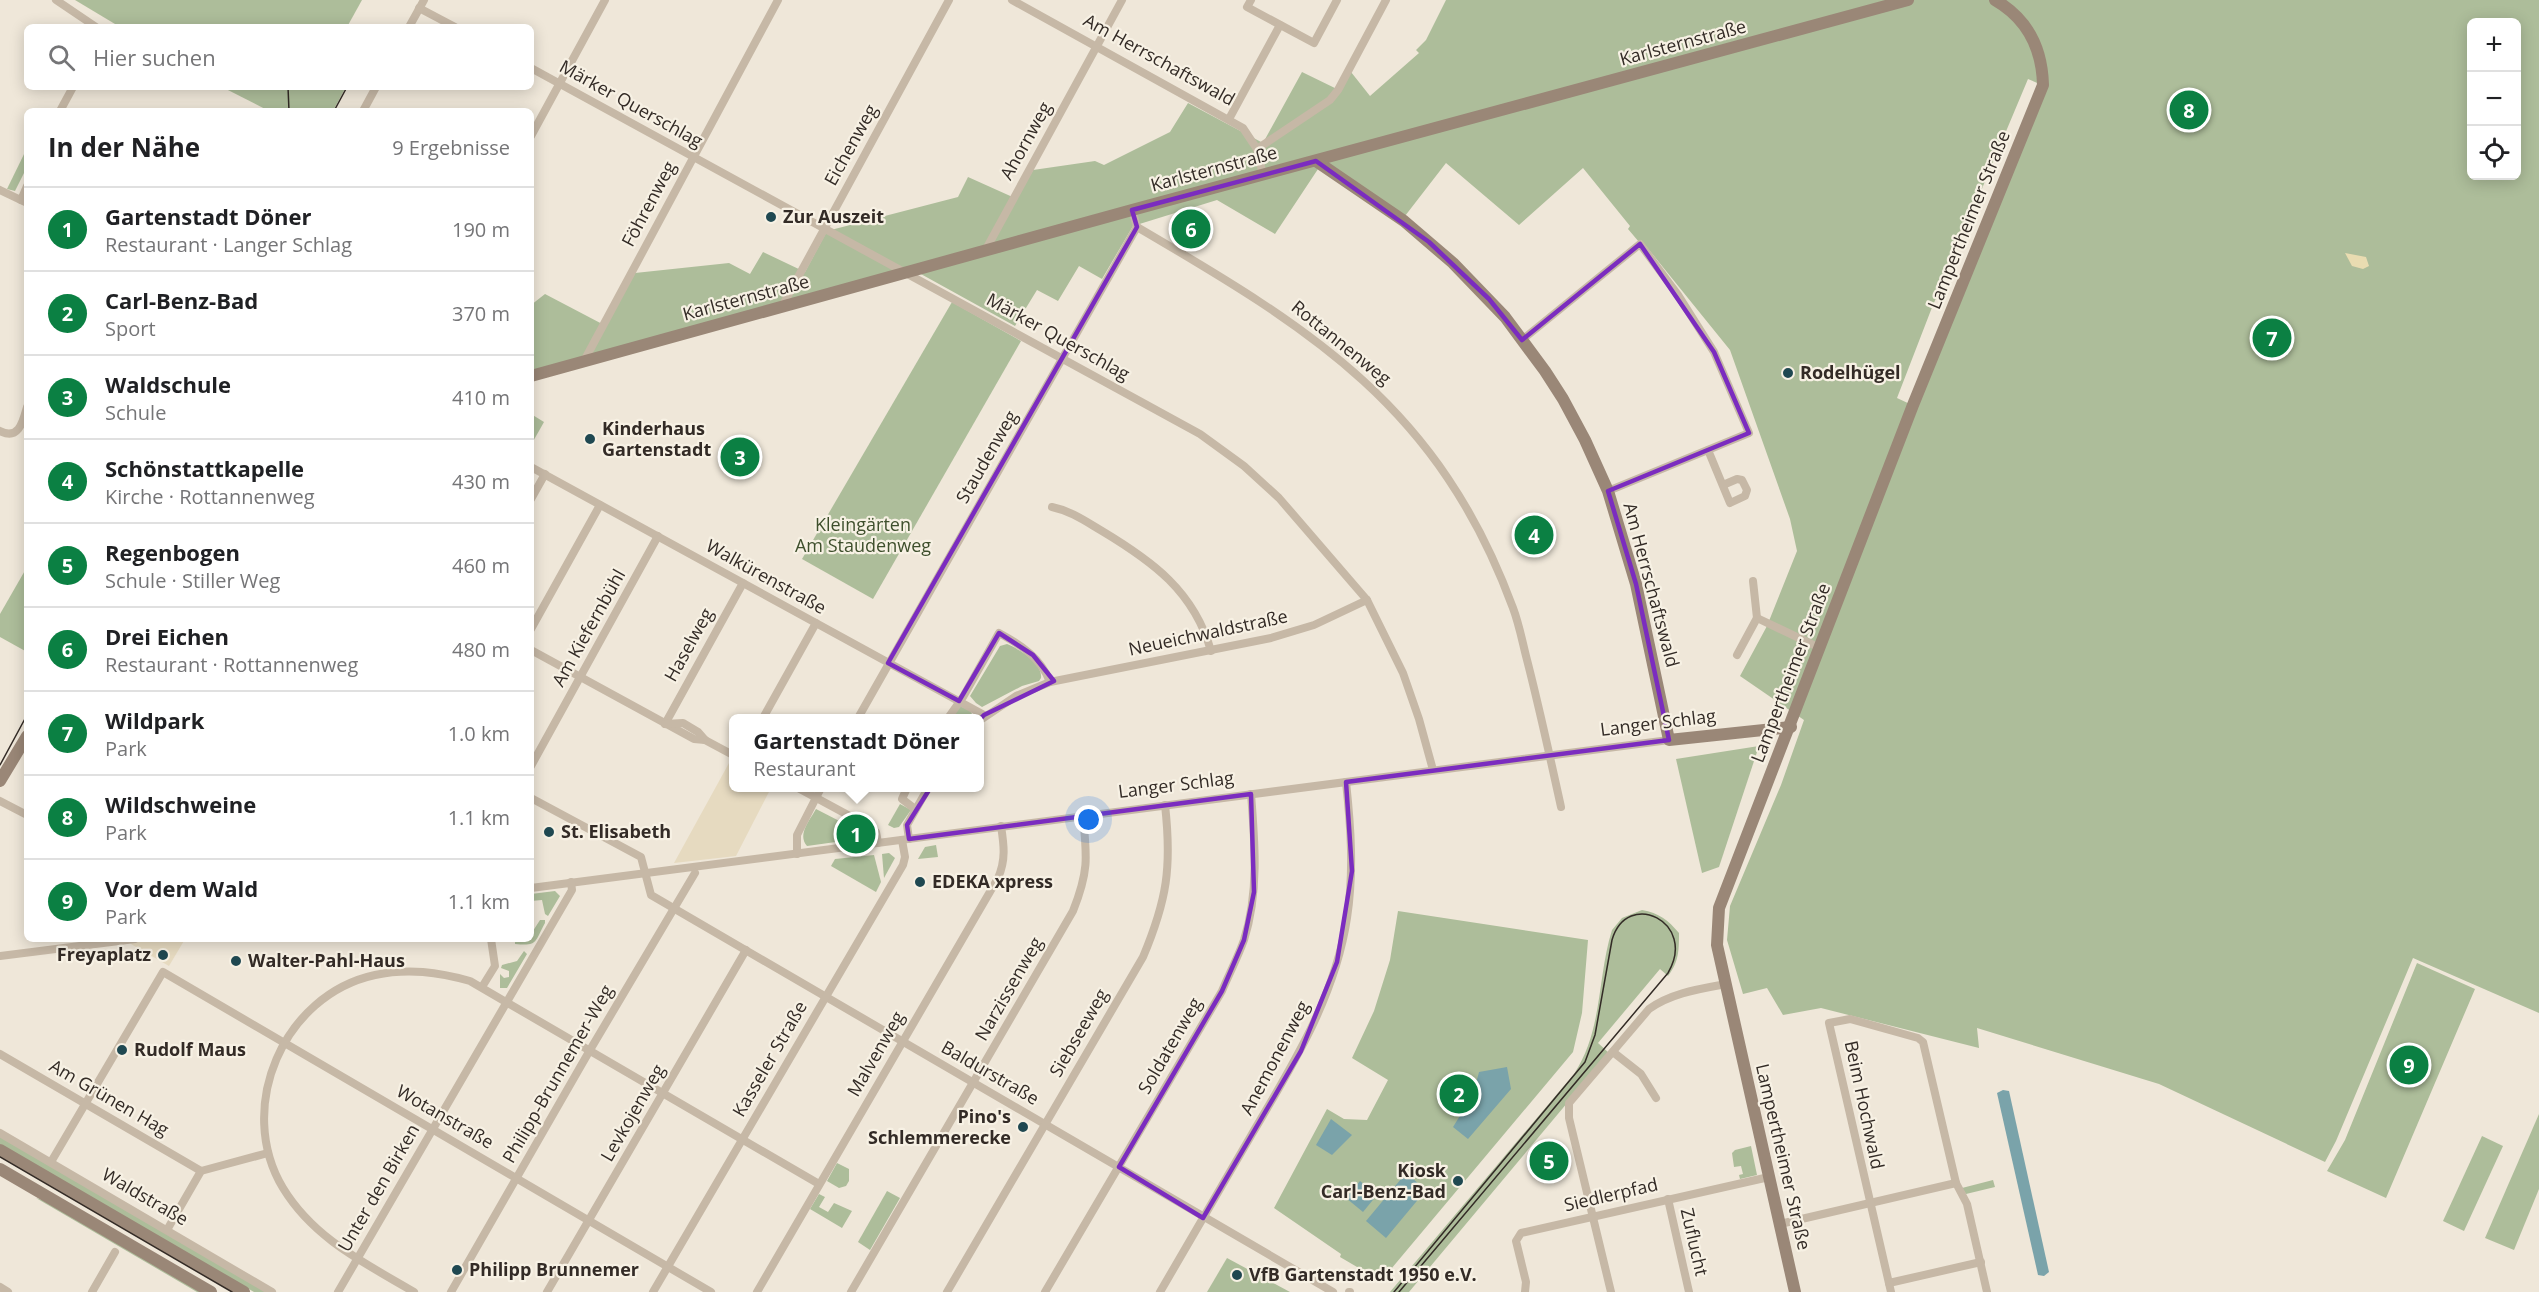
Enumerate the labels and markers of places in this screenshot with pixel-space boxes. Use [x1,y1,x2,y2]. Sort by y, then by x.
pin: 8 [2170,88,2208,132]
place label: Zur Auszeit [783,204,884,228]
pin: 6 [1172,206,1210,252]
marker: Zur Auszeit [764,210,778,224]
pin: 7 [2252,316,2292,360]
place label: Rodelhügel [1800,360,1901,384]
marker: Rodelhügel [1781,366,1795,380]
place label: Kinderhaus Gartenstadt [602,416,711,461]
marker: Kinderhaus Gartenstadt [583,432,597,446]
pin: 3 [720,434,760,480]
pin: 4 [1514,512,1553,558]
pin: 1 [836,812,876,856]
place label: St. Elisabeth [561,819,671,843]
marker: St. Elisabeth [542,825,556,839]
place label: EDEKA xpress [932,869,1053,893]
marker: EDEKA xpress [913,875,927,889]
place label: Freyaplatz [57,942,151,966]
marker: Freyaplatz [156,948,170,962]
place label: Walter-Pahl-Haus [248,948,405,972]
marker: Walter-Pahl-Haus [229,954,243,968]
place label: Rudolf Maus [134,1037,246,1061]
pin: 9 [2390,1042,2428,1088]
marker: Rudolf Maus [115,1043,129,1057]
pin: 2 [1440,1072,1478,1116]
place label: Pino's Schlemmerecke [868,1104,1011,1149]
marker: Pino's Schlemmerecke [1016,1120,1030,1134]
pin: 5 [1530,1138,1568,1184]
place label: Kiosk Carl-Benz-Bad [1321,1158,1447,1203]
marker: Kiosk Carl-Benz-Bad [1451,1174,1465,1188]
place label: Philipp Brunnemer [469,1257,639,1281]
place label: VfB Gartenstadt 1950 e.V. [1249,1262,1477,1286]
marker: Philipp Brunnemer [450,1263,464,1277]
marker: VfB Gartenstadt 1950 e.V. [1230,1268,1244,1282]

